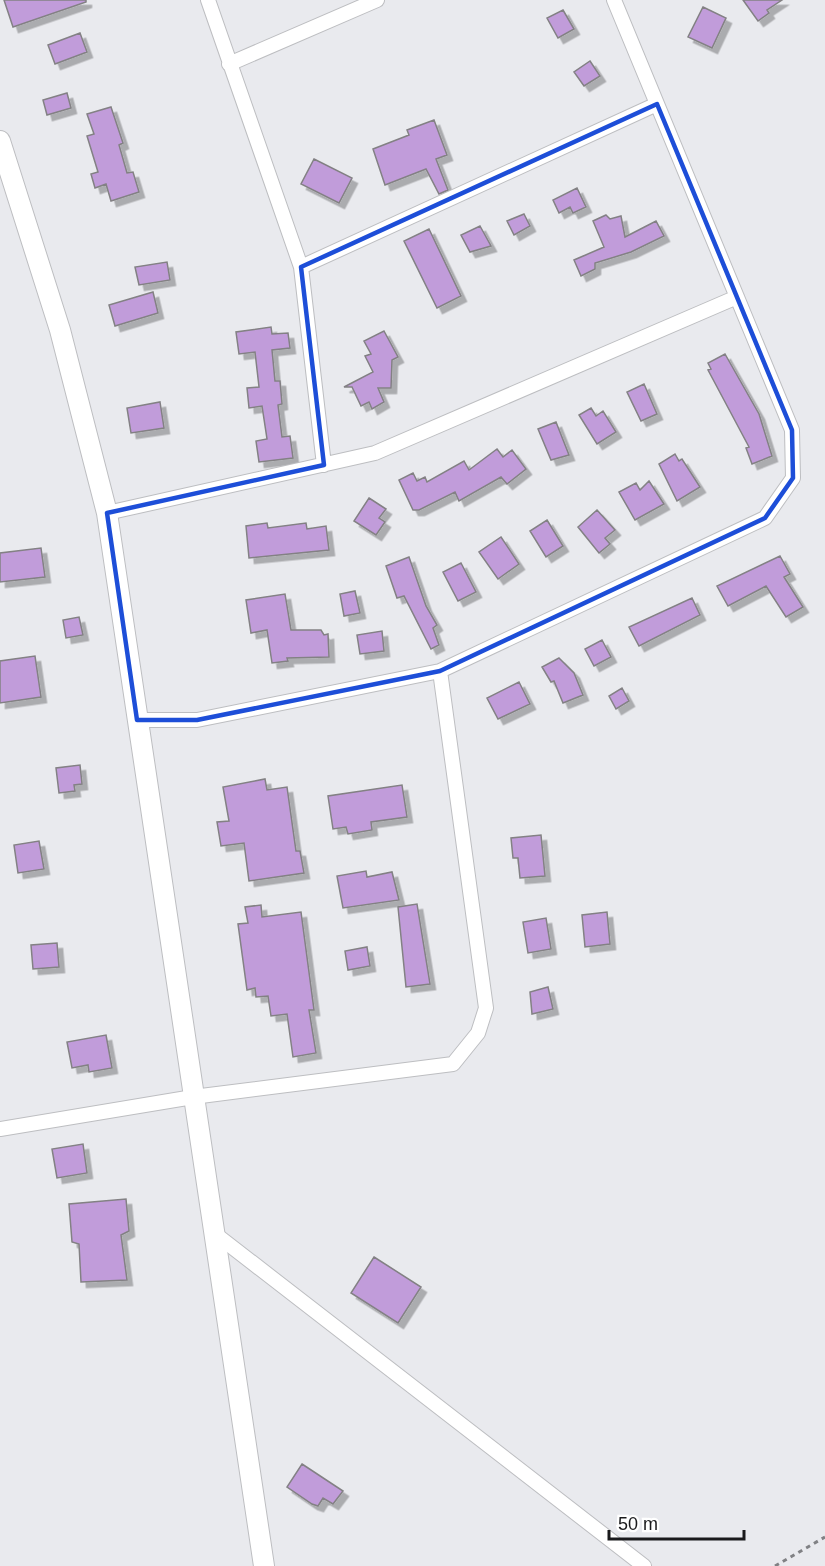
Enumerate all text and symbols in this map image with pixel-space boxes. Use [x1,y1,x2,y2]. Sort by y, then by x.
scale bar [609,1503,744,1541]
text: 50 m [618,1514,658,1534]

